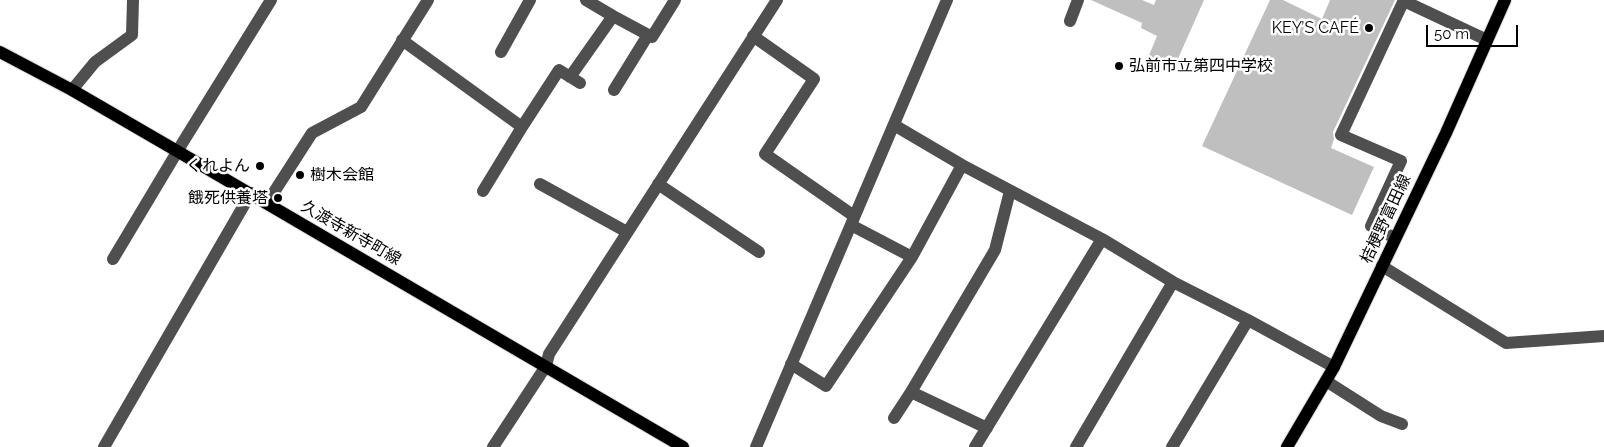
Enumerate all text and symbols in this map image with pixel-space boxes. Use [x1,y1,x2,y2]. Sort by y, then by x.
scale bar [1429,15,1522,47]
place label: KEY’S CAFÉ [1272,18,1359,38]
marker: KEY’S CAFÉ [1363,22,1375,34]
text: 50 m [1434,25,1469,43]
place label: 弘前市立第四中学校 [1129,56,1273,76]
marker: 弘前市立第四中学校 [1113,60,1125,72]
place label: くれよん [186,156,250,176]
marker: くれよん [254,160,266,172]
place label: 樹木会館 [310,165,374,185]
marker: 樹木会館 [294,169,306,181]
street label: 桔梗野富田線 [1357,171,1415,267]
place label: 餓死供養塔 [188,188,268,208]
marker: 餓死供養塔 [272,192,284,204]
street label: 久渡寺新寺町線 [298,197,404,269]

